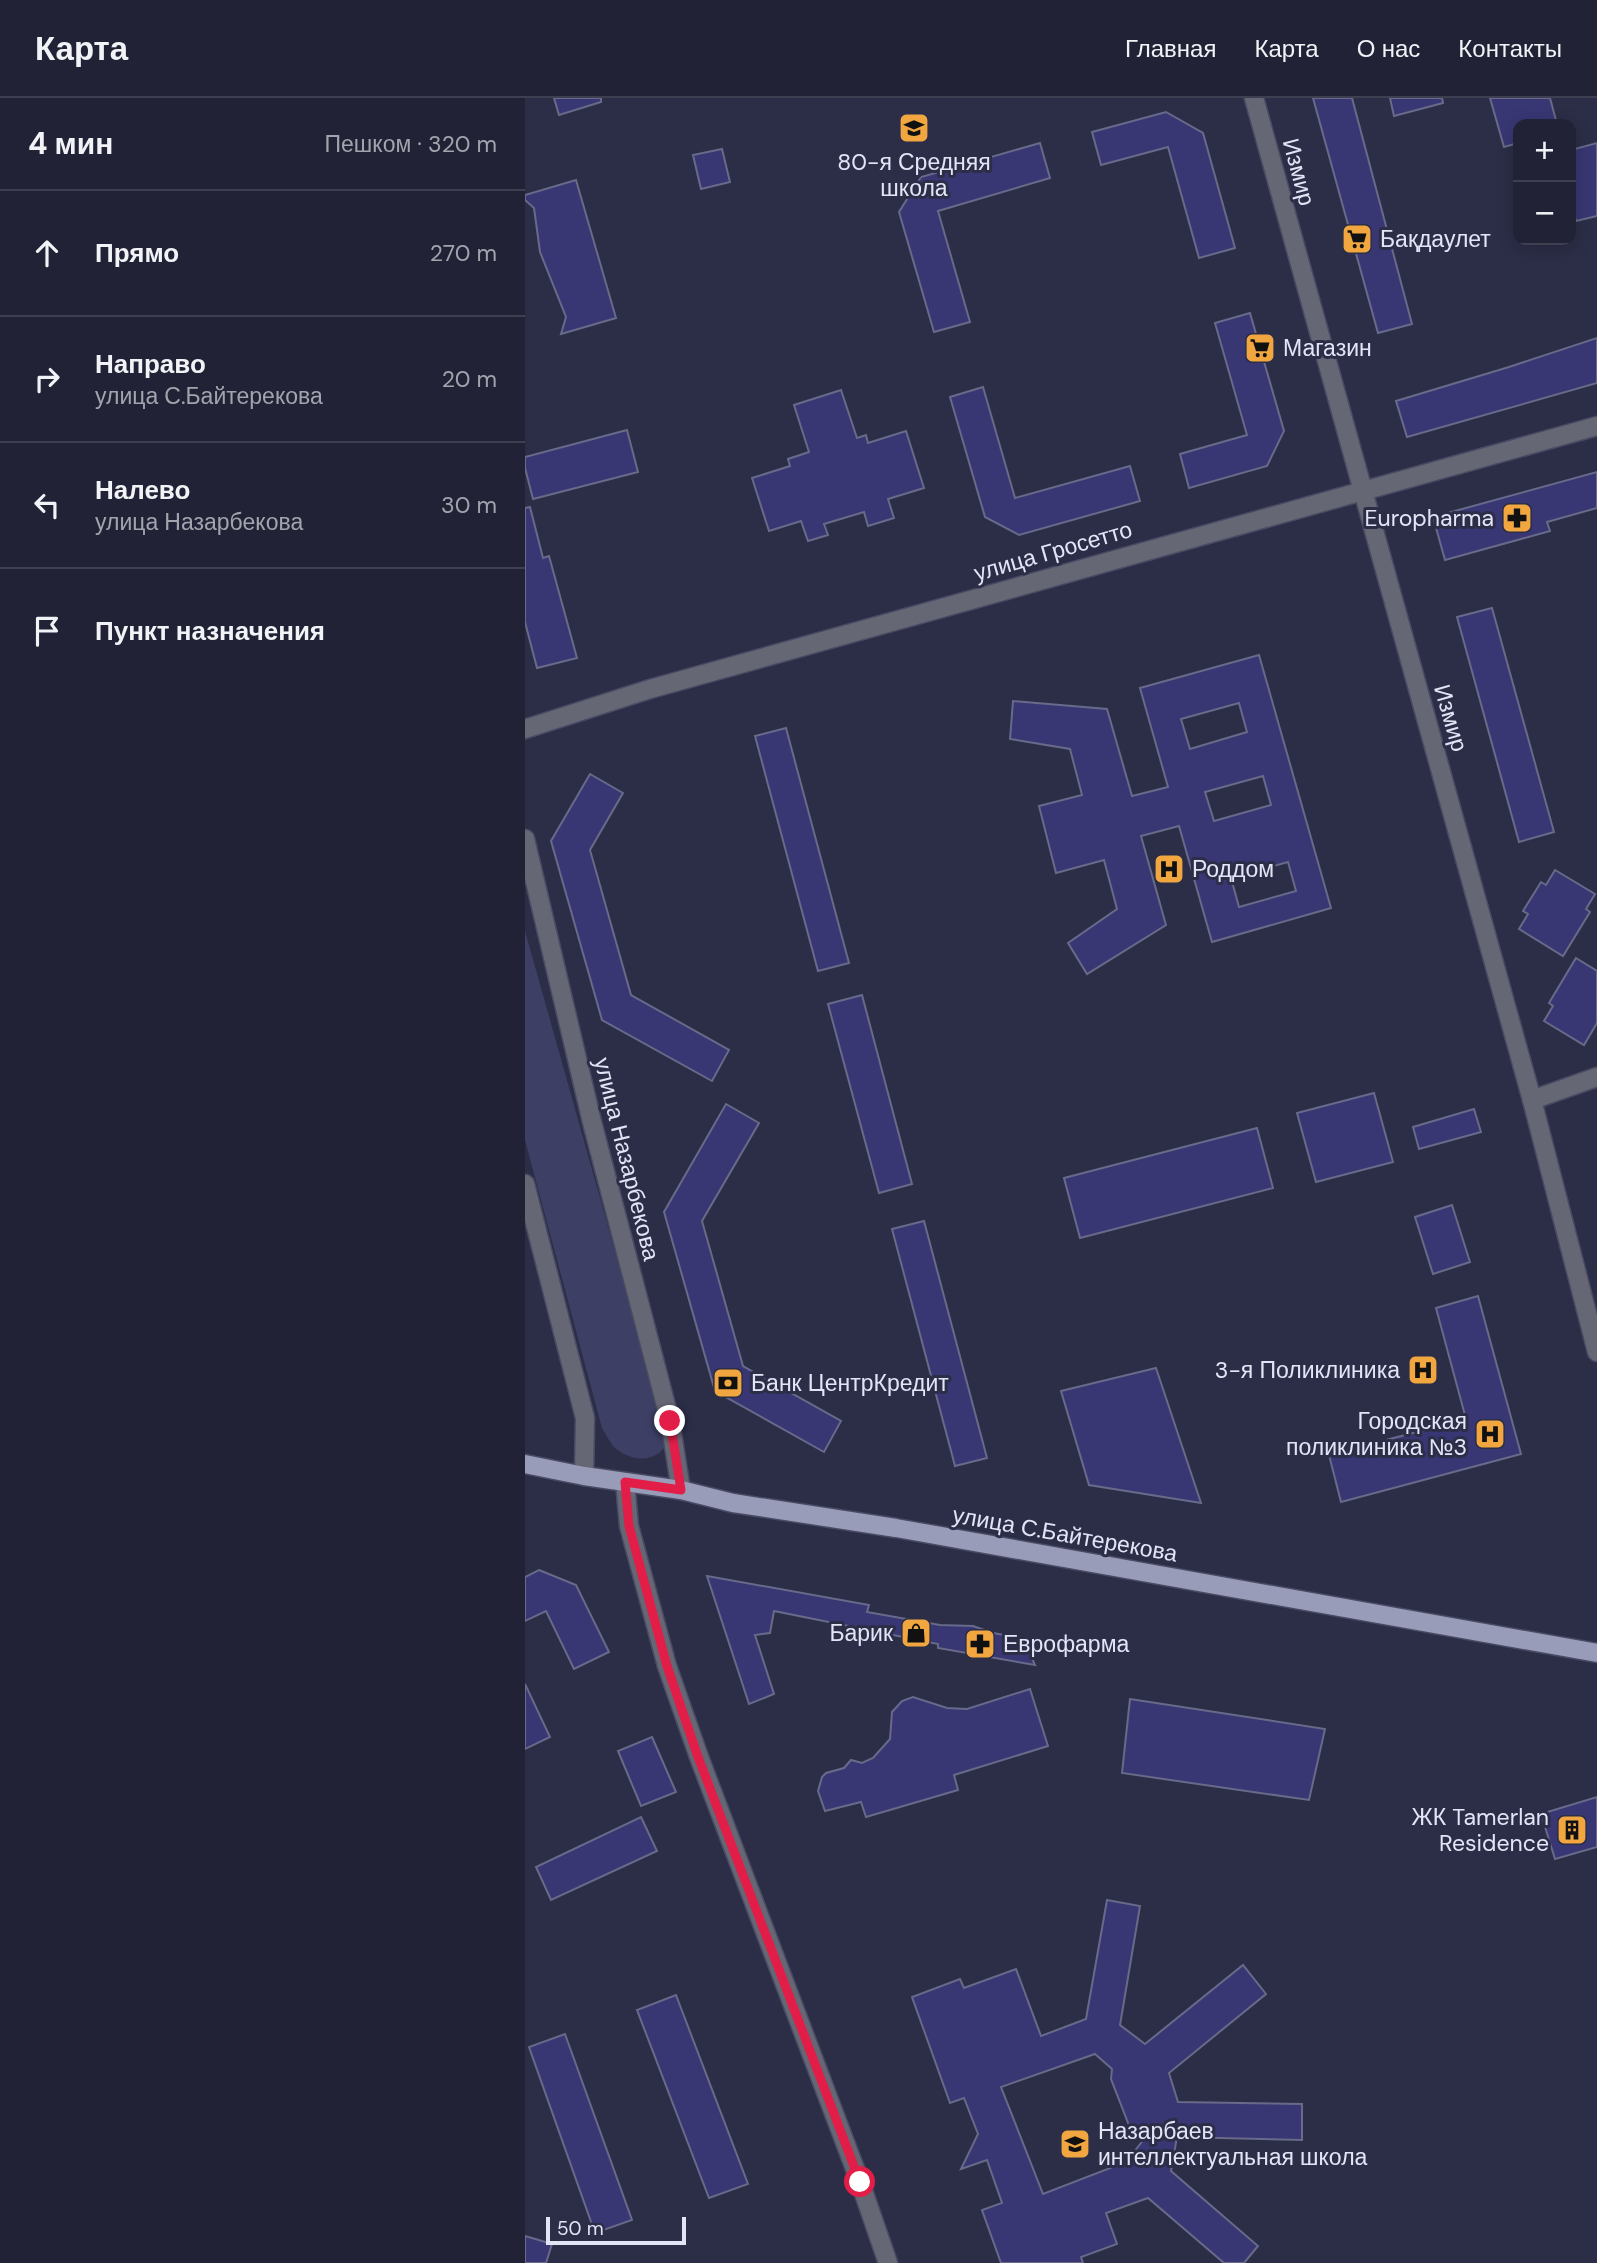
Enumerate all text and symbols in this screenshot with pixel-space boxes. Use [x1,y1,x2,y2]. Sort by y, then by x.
text: Карта [35,27,128,70]
text: Главная [1125,33,1216,64]
text: Карта [1254,33,1319,64]
text: О нас [1357,33,1420,64]
text: Контакты [1458,33,1562,64]
school or university icon: 80-я Средняя школа [897,111,931,145]
map controls [1513,119,1576,245]
button: + [1513,119,1576,182]
text: 4 мин [28,124,113,163]
text: Пешком · 320 m [325,129,497,159]
street label: Измир [1276,135,1322,209]
place label: 80-я Средняя школа [837,147,991,203]
button: − [1513,182,1576,245]
supermarket icon: Бақдаулет [1340,222,1374,256]
place label: Бақдаулет [1380,224,1491,254]
icon: ahead [28,234,66,272]
text: Прямо [95,236,179,270]
text: 270 m [430,238,497,268]
supermarket icon: Магазин [1243,331,1277,365]
place label: Магазин [1283,333,1372,363]
text: Направо [95,347,206,381]
icon: right [28,360,66,398]
text: 20 m [442,364,497,394]
text: улица С.Байтерекова [95,381,323,411]
text: Налево [95,473,190,507]
icon: left [28,486,66,524]
text: 30 m [441,490,497,520]
pharmacy icon: Europharma [1500,501,1534,535]
place label: Europharma [1364,503,1494,533]
text: улица Назарбекова [95,507,303,537]
street label: улица Гросетто [970,514,1136,588]
icon: arrive [28,612,66,650]
text: Пункт назначения [95,614,325,648]
street label: Измир [1427,681,1475,755]
hospital icon: Роддом [1152,852,1186,886]
place label: Роддом [1192,854,1274,884]
street label: улица Назарбекова [587,1054,667,1264]
hospital icon: 3-я Поликлиника [1406,1353,1440,1387]
place label: 3-я Поликлиника [1215,1355,1400,1385]
bank icon: Банк ЦентрКредит [711,1366,745,1400]
place label: Банк ЦентрКредит [751,1368,949,1398]
route end [654,1405,685,1436]
place label: Городская поликлиника №3 [1286,1406,1467,1462]
hospital icon: Городская поликлиника №3 [1473,1417,1507,1451]
street label: улица С.Байтерекова [950,1499,1180,1569]
shop icon: Барик [899,1616,933,1650]
place label: Барик [829,1618,894,1648]
pharmacy icon: Еврофарма [963,1627,997,1661]
place label: Еврофарма [1003,1629,1129,1659]
place label: ЖК Tamerlan Residence [1412,1802,1549,1858]
building icon: ЖК Tamerlan Residence [1555,1813,1589,1847]
place label: Назарбаев интеллектуальная школа [1098,2116,1368,2172]
school or university icon: Назарбаев интеллектуальная школа [1058,2127,1092,2161]
route start [844,2166,875,2197]
scale bar [546,2214,686,2246]
text: 50 m [557,2216,604,2241]

